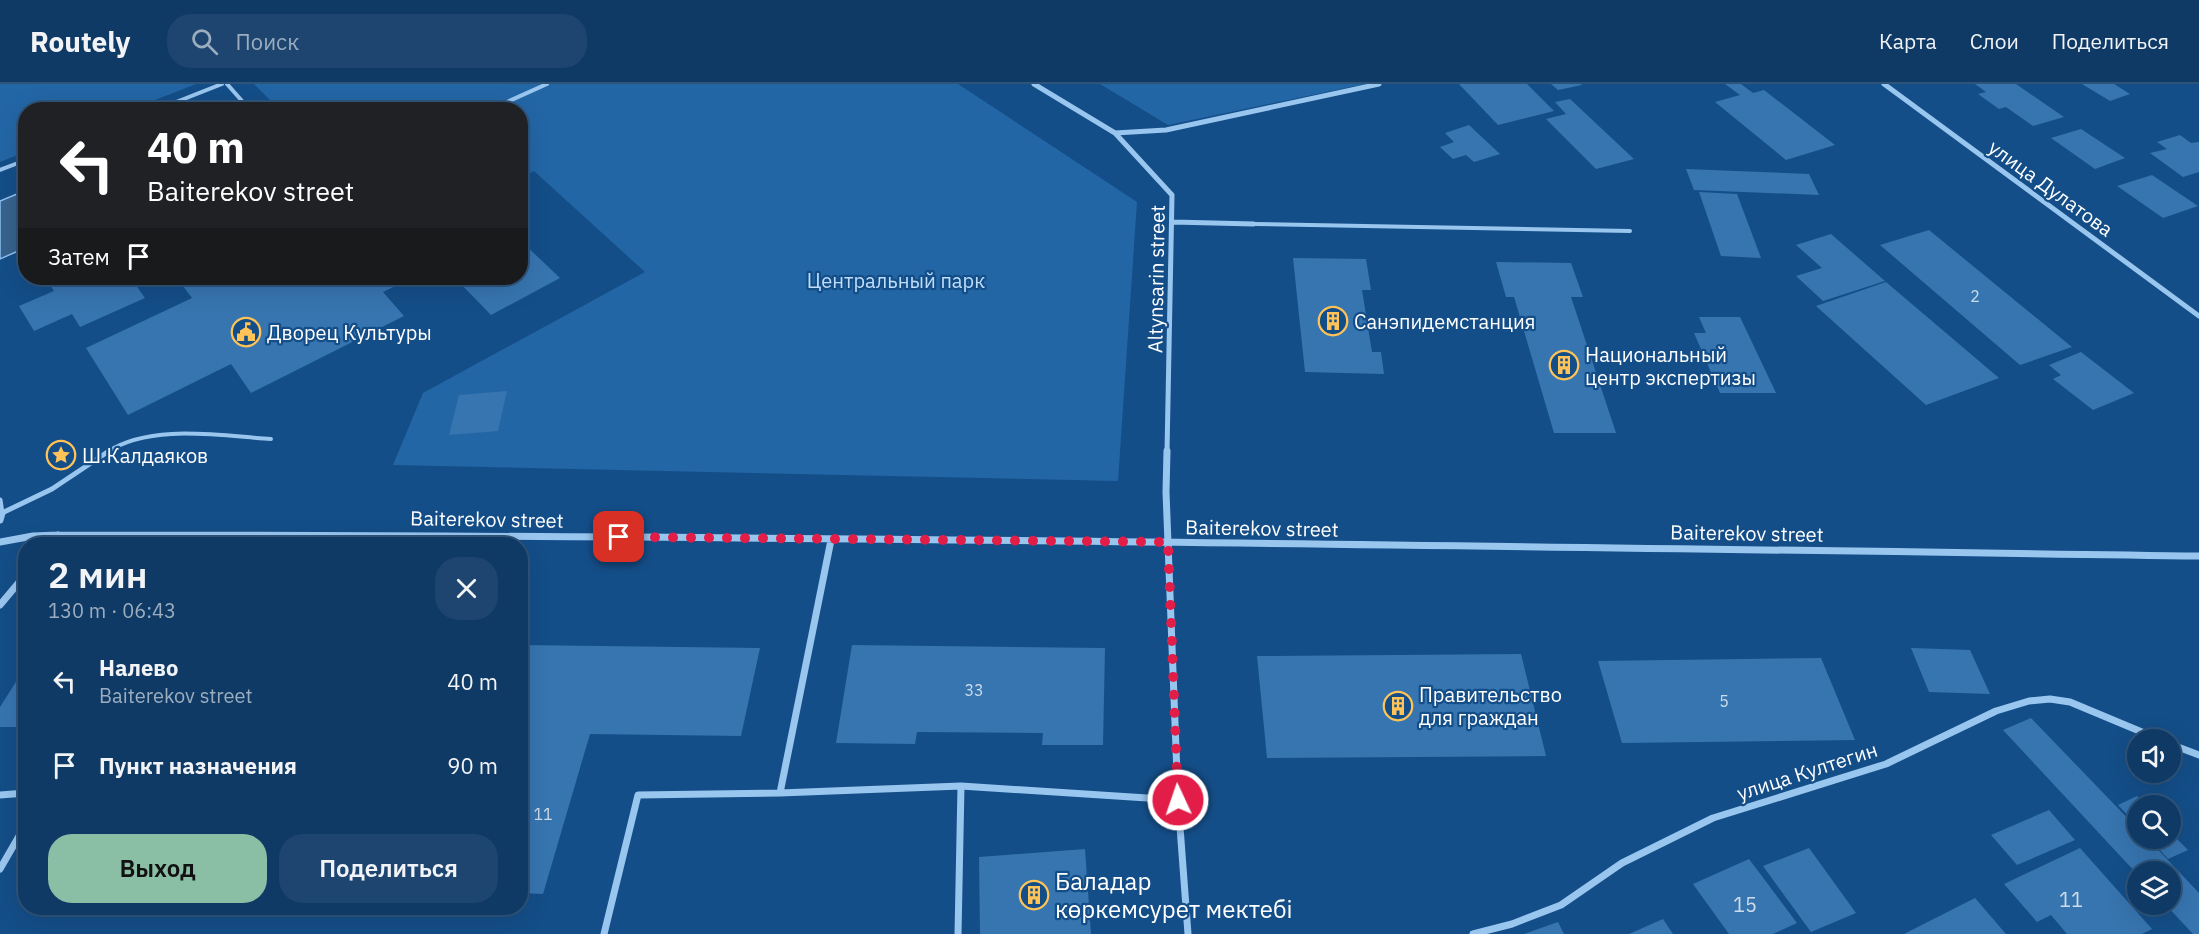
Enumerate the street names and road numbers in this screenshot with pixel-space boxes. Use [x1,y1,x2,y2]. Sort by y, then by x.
street label: улица Дулатова [1983,134,2119,243]
street label: Altynsarin street [1141,205,1171,353]
street label: Baiterekov street [410,504,564,534]
street label: Baiterekov street [1185,513,1339,543]
street label: Baiterekov street [1670,518,1824,548]
street label: улица Култегин [1733,736,1881,806]

